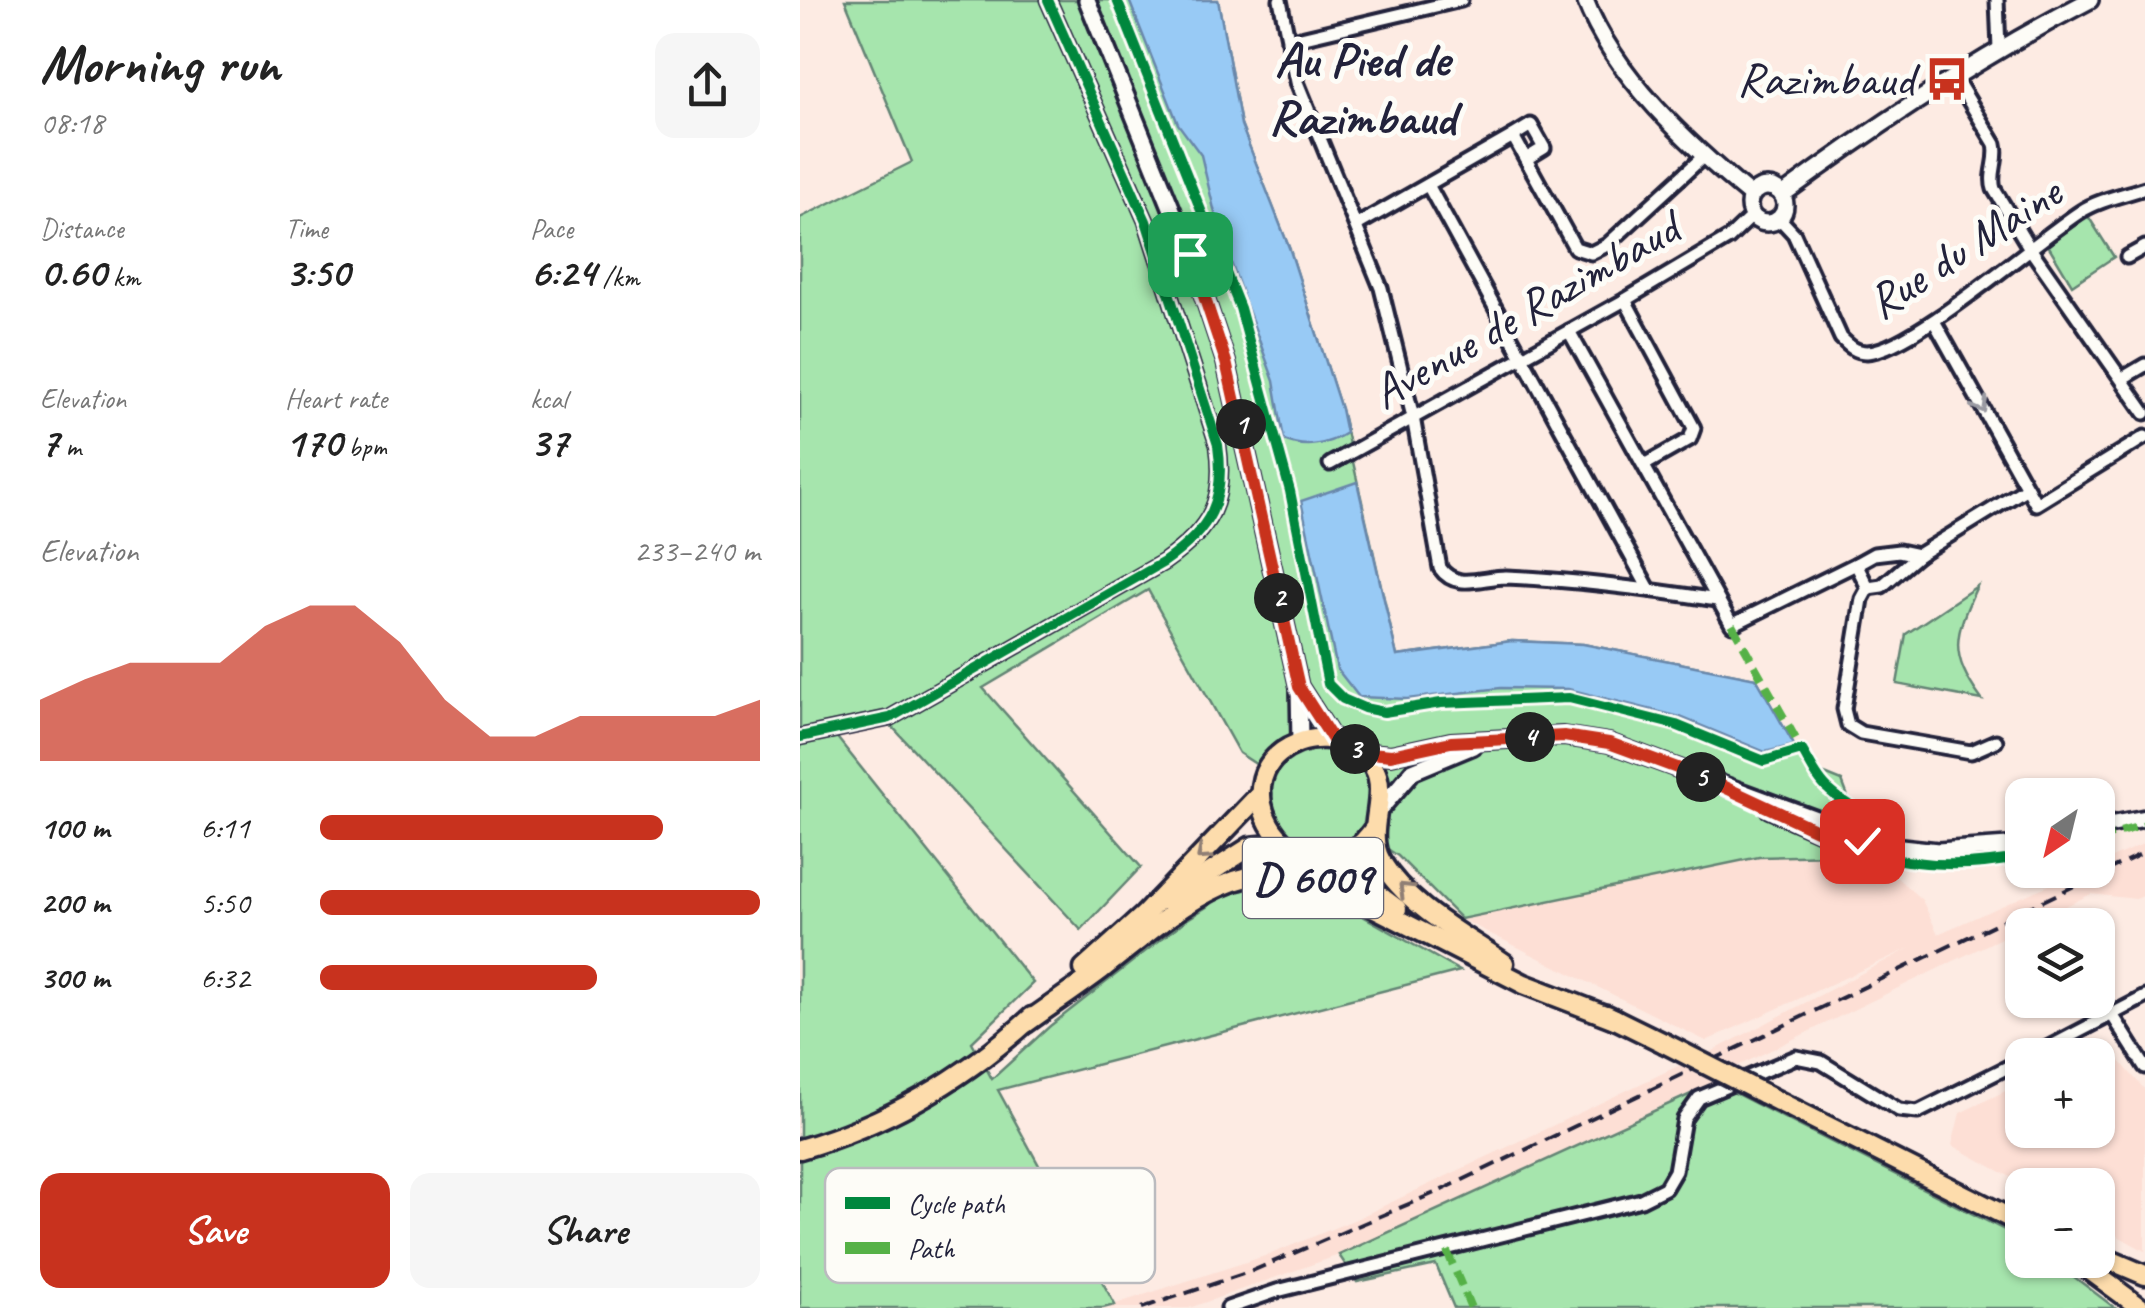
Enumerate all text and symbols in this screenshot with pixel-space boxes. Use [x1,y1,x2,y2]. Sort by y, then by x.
district label: Au Pied de Razimbaud [1269,28,1463,149]
text: Morning run [40,29,280,99]
button: share [655,33,760,138]
place label: Razimbaud [1737,49,1921,109]
bus stop icon: Razimbaud [1923,55,1971,103]
text: 08:18 [40,102,104,143]
street label: Rue du Maine [1856,160,2075,332]
street label: Avenue de Razimbaud [1361,194,1695,422]
text: Distance [40,211,124,246]
text: Time [285,211,328,246]
text: Pace [530,211,573,246]
pin [1148,212,1233,297]
icon: arrive [1163,227,1218,282]
text: 0.60 [40,246,106,299]
text: 3:50 [285,246,349,299]
text: 6:24 [530,246,596,299]
text: km [106,259,140,294]
text: /km [596,259,639,294]
text: Elevation [40,381,126,416]
text: Heart rate [285,381,387,416]
text: kcal [530,381,567,416]
one-way arrow [1969,396,1989,414]
pin: 1 [1216,399,1266,449]
text: 1 [1235,406,1247,441]
text: 7 [40,416,59,469]
text: 170 [285,416,342,469]
text: 37 [530,416,568,469]
text: m [59,429,81,464]
text: bpm [342,429,387,464]
text: Elevation [40,530,138,571]
text: 233–240 m [634,530,760,571]
pin: 2 [1254,573,1304,623]
text: 2 [1273,580,1285,615]
pin: 4 [1505,712,1555,762]
text: 4 [1524,719,1536,754]
pin: 3 [1330,724,1380,774]
text: 3 [1349,731,1361,766]
pin: 5 [1676,752,1726,802]
text: 5 [1695,759,1707,794]
north arrow [2005,778,2115,888]
map controls [2005,778,2115,1278]
pin [1820,799,1905,884]
text: 100 m [40,807,109,848]
text: 6:11 [200,807,250,848]
icon: check [1835,814,1890,869]
road number: D 6009 [1243,838,1383,918]
one-way arrow [1196,843,1215,861]
text: 200 m [40,882,109,923]
text: 5:50 [200,882,250,923]
one-way arrow [1399,883,1417,901]
button: layers [2005,908,2115,1018]
text: 300 m [40,957,109,998]
text: 6:32 [200,957,250,998]
button: + [2005,1038,2115,1148]
legend [825,1168,1155,1283]
button: − [2005,1168,2115,1278]
button: Save [40,1173,390,1288]
button: Share [410,1173,760,1288]
text: Cycle path [908,1186,1005,1221]
text: Path [908,1231,955,1266]

